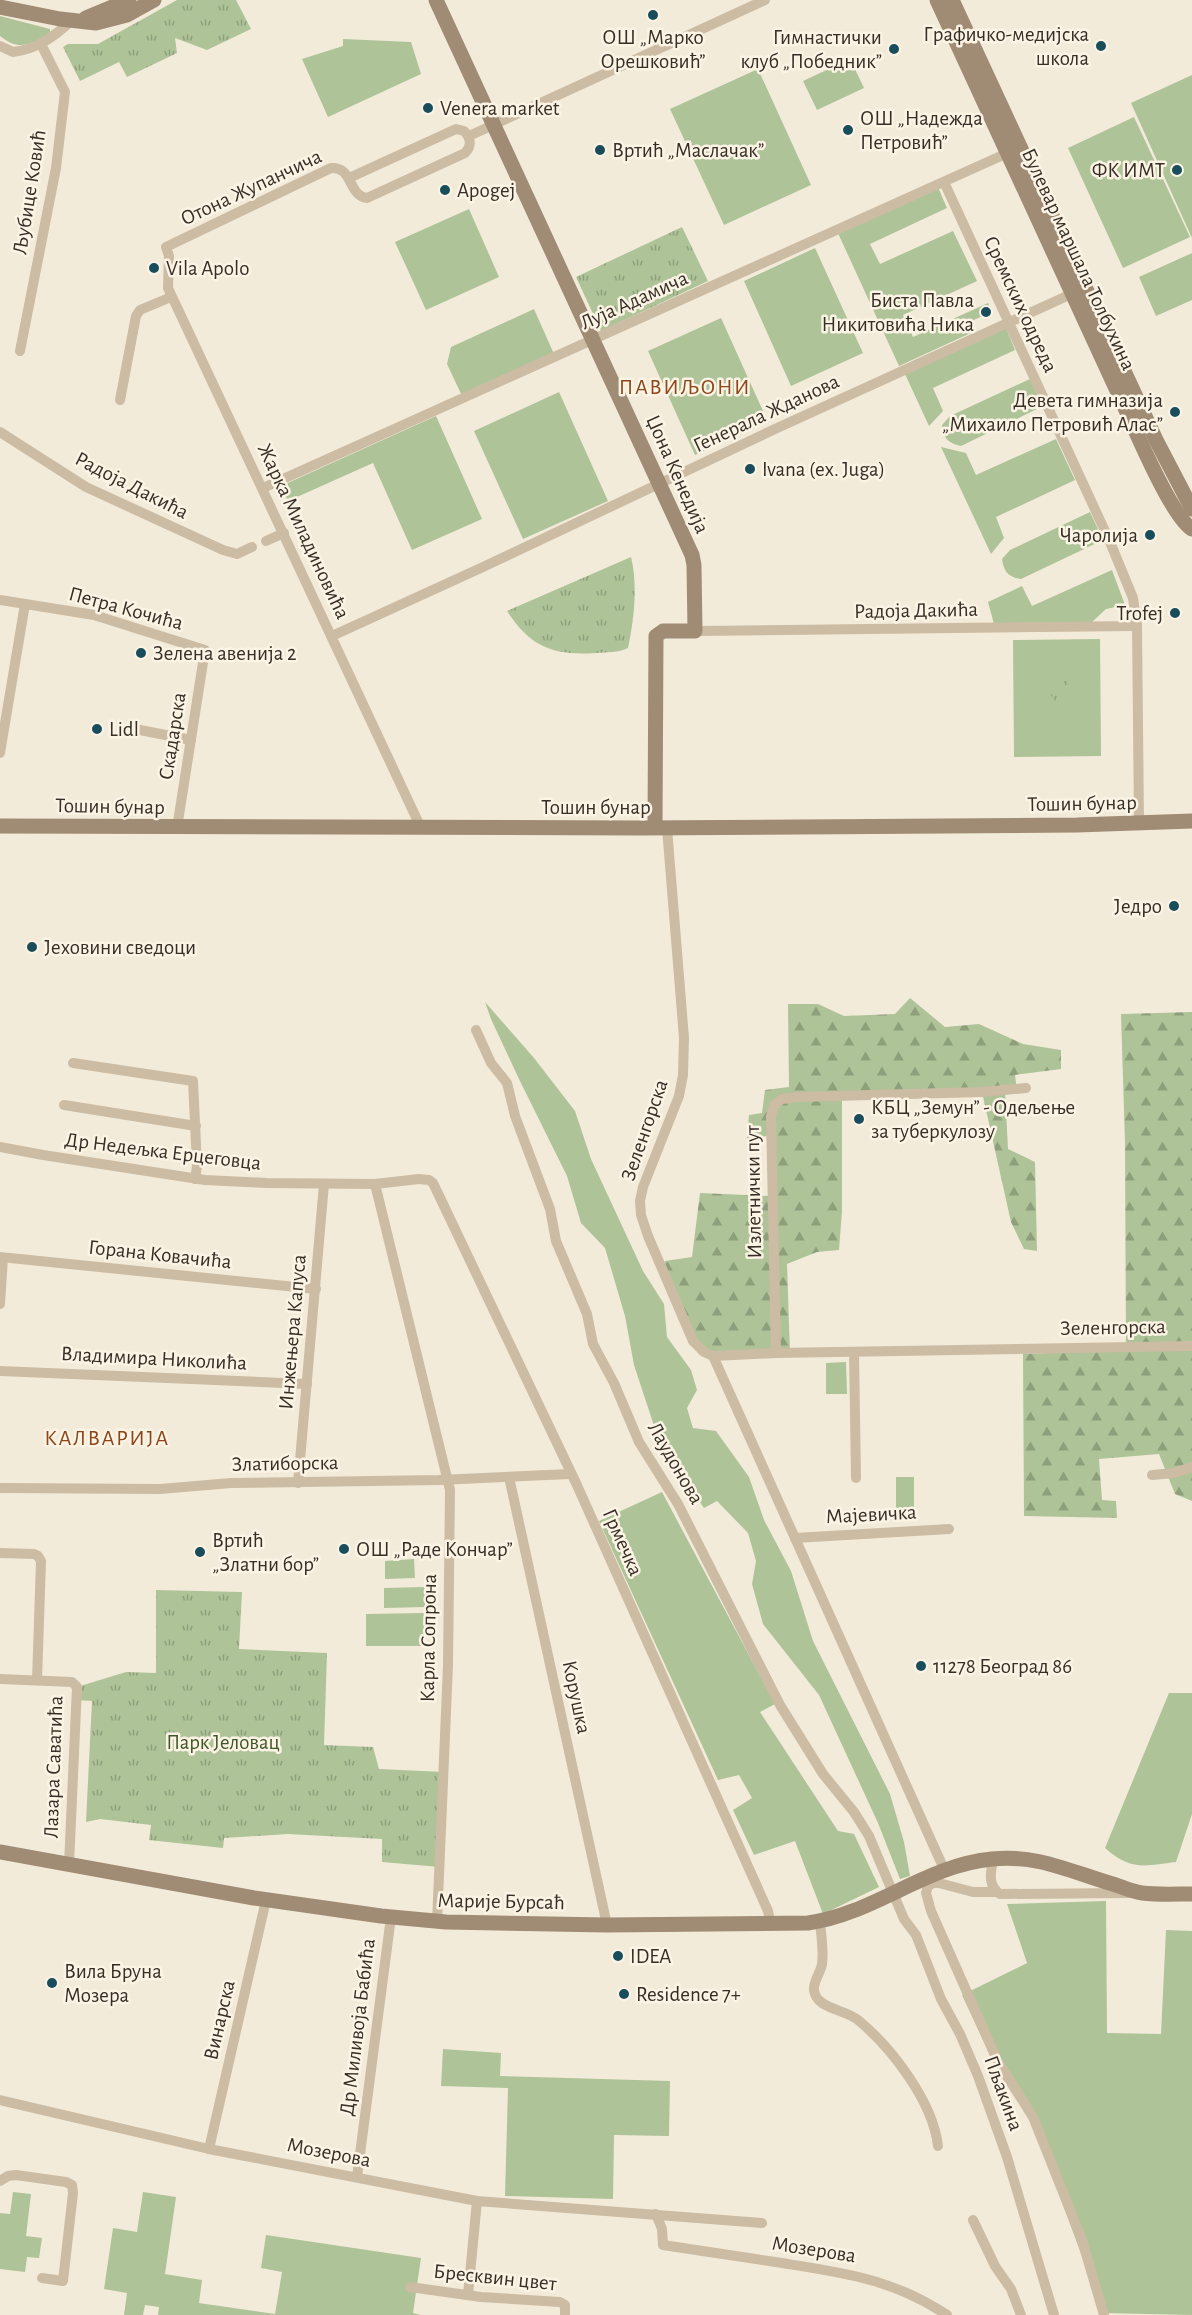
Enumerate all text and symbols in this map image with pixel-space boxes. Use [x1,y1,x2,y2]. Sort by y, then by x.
marker: ОШ „Марко Орешковић” [646,8,660,22]
place label: Графичко-медијска школа [923,24,1089,69]
place label: ОШ „Марко Орешковић” [601,27,705,72]
place label: Гимнастички клуб „Победник” [740,27,882,72]
marker: Графичко-медијска школа [1094,39,1108,53]
marker: Гимнастички клуб „Победник” [887,42,901,56]
place label: Venera market [440,98,560,119]
marker: Venera market [421,101,435,115]
place label: ОШ „Надежда Петровић” [860,108,983,153]
marker: ОШ „Надежда Петровић” [841,123,855,137]
street label: Љубице Ковић [9,128,50,256]
place label: Вртић „Маслачак” [612,140,764,161]
marker: Вртић „Маслачак” [593,143,607,157]
street label: Отона Жупанчича [177,145,325,229]
street label: Булевар маршала Толбухина [1018,145,1139,374]
place label: ФК ИМТ [1092,160,1165,181]
marker: ФК ИМТ [1170,163,1184,177]
place label: Apogej [457,180,515,201]
marker: Apogej [438,183,452,197]
street label: Сремских одреда [980,233,1061,376]
place label: Vila Apolo [166,258,250,279]
marker: Vila Apolo [147,261,161,275]
street label: Луја Адамича [577,267,691,333]
place label: Биста Павла Никитовића Ника [822,290,974,335]
marker: Биста Павла Никитовића Ника [979,305,993,319]
street label: Генерала Жданова [690,370,843,456]
district label: ПАВИЉОНИ [619,376,751,398]
place label: Девета гимназија „Михаило Петровић Алас” [942,390,1163,435]
marker: Девета гимназија „Михаило Петровић Алас” [1168,405,1182,419]
street label: Џона Кенедија [642,412,713,537]
street label: Жарка Миладиновића [254,440,354,622]
street label: Радоја Дакића [72,448,192,523]
place label: Ivana (ex. Juga) [762,459,885,480]
marker: Ivana (ex. Juga) [743,462,757,476]
place label: Чаролија [1060,525,1138,546]
marker: Чаролија [1143,528,1157,542]
street label: Петра Кочића [66,583,186,634]
street label: Радоја Дакића [854,599,979,622]
place label: Trofej [1116,603,1163,624]
marker: Trofej [1168,606,1182,620]
place label: Зелена авенија 2 [153,643,296,664]
marker: Зелена авенија 2 [134,646,148,660]
street label: Скадарска [155,690,190,781]
place label: Lidl [109,719,139,740]
marker: Lidl [90,722,104,736]
street label: Тошин бунар [1027,792,1137,815]
street label: Тошин бунар [55,795,165,818]
street label: Тошин бунар [541,797,651,818]
place label: Једро [1114,896,1162,917]
marker: Једро [1167,899,1181,913]
place label: Јеховини сведоци [44,937,196,958]
marker: Јеховини сведоци [25,940,39,954]
street label: Зеленгорска [617,1076,672,1184]
place label: КБЦ „Земун” - Одељење за туберкулозу [871,1097,1075,1142]
marker: КБЦ „Земун” - Одељење за туберкулозу [852,1112,866,1126]
street label: Излетнички пут [742,1125,765,1259]
street label: Др Недељка Ерцеговца [64,1129,263,1174]
street label: Горана Ковачића [87,1237,233,1272]
street label: Инжењера Капуса [275,1253,310,1411]
street label: Зеленгорска [1060,1316,1166,1339]
street label: Владимира Николића [60,1343,248,1374]
street label: Лаудонова [644,1419,708,1508]
district label: КАЛВАРИЈА [44,1427,170,1449]
street label: Златиборска [231,1452,339,1475]
street label: Мајевичка [825,1502,917,1527]
street label: Грмечка [599,1506,647,1579]
place label: Вртић „Златни бор” [212,1530,319,1575]
place label: ОШ „Раде Кончар” [356,1539,513,1560]
marker: ОШ „Раде Кончар” [337,1542,351,1556]
marker: Вртић „Златни бор” [193,1545,207,1559]
street label: Карла Сопрона [417,1573,440,1703]
place label: 11278 Београд 86 [933,1656,1072,1677]
street label: Корушка [558,1658,595,1736]
marker: 11278 Београд 86 [914,1659,928,1673]
street label: Лазара Саватића [41,1695,66,1839]
park label: Парк Јеловац [166,1732,280,1753]
street label: Марије Бурсаћ [437,1890,565,1913]
street label: Др Миливоја Бабића [336,1937,379,2117]
place label: IDEA [630,1946,671,1967]
marker: IDEA [611,1949,625,1963]
place label: Вила Бруна Мозера [64,1961,162,2006]
marker: Вила Бруна Мозера [45,1976,59,1990]
street label: Винарска [200,1978,239,2062]
place label: Residence 7+ [636,1984,741,2005]
marker: Residence 7+ [617,1987,631,2001]
street label: Пљакина [980,2053,1027,2134]
street label: Мозерова [285,2134,373,2171]
street label: Мозерова [770,2232,858,2267]
street label: Бресквин цвет [432,2261,558,2294]

